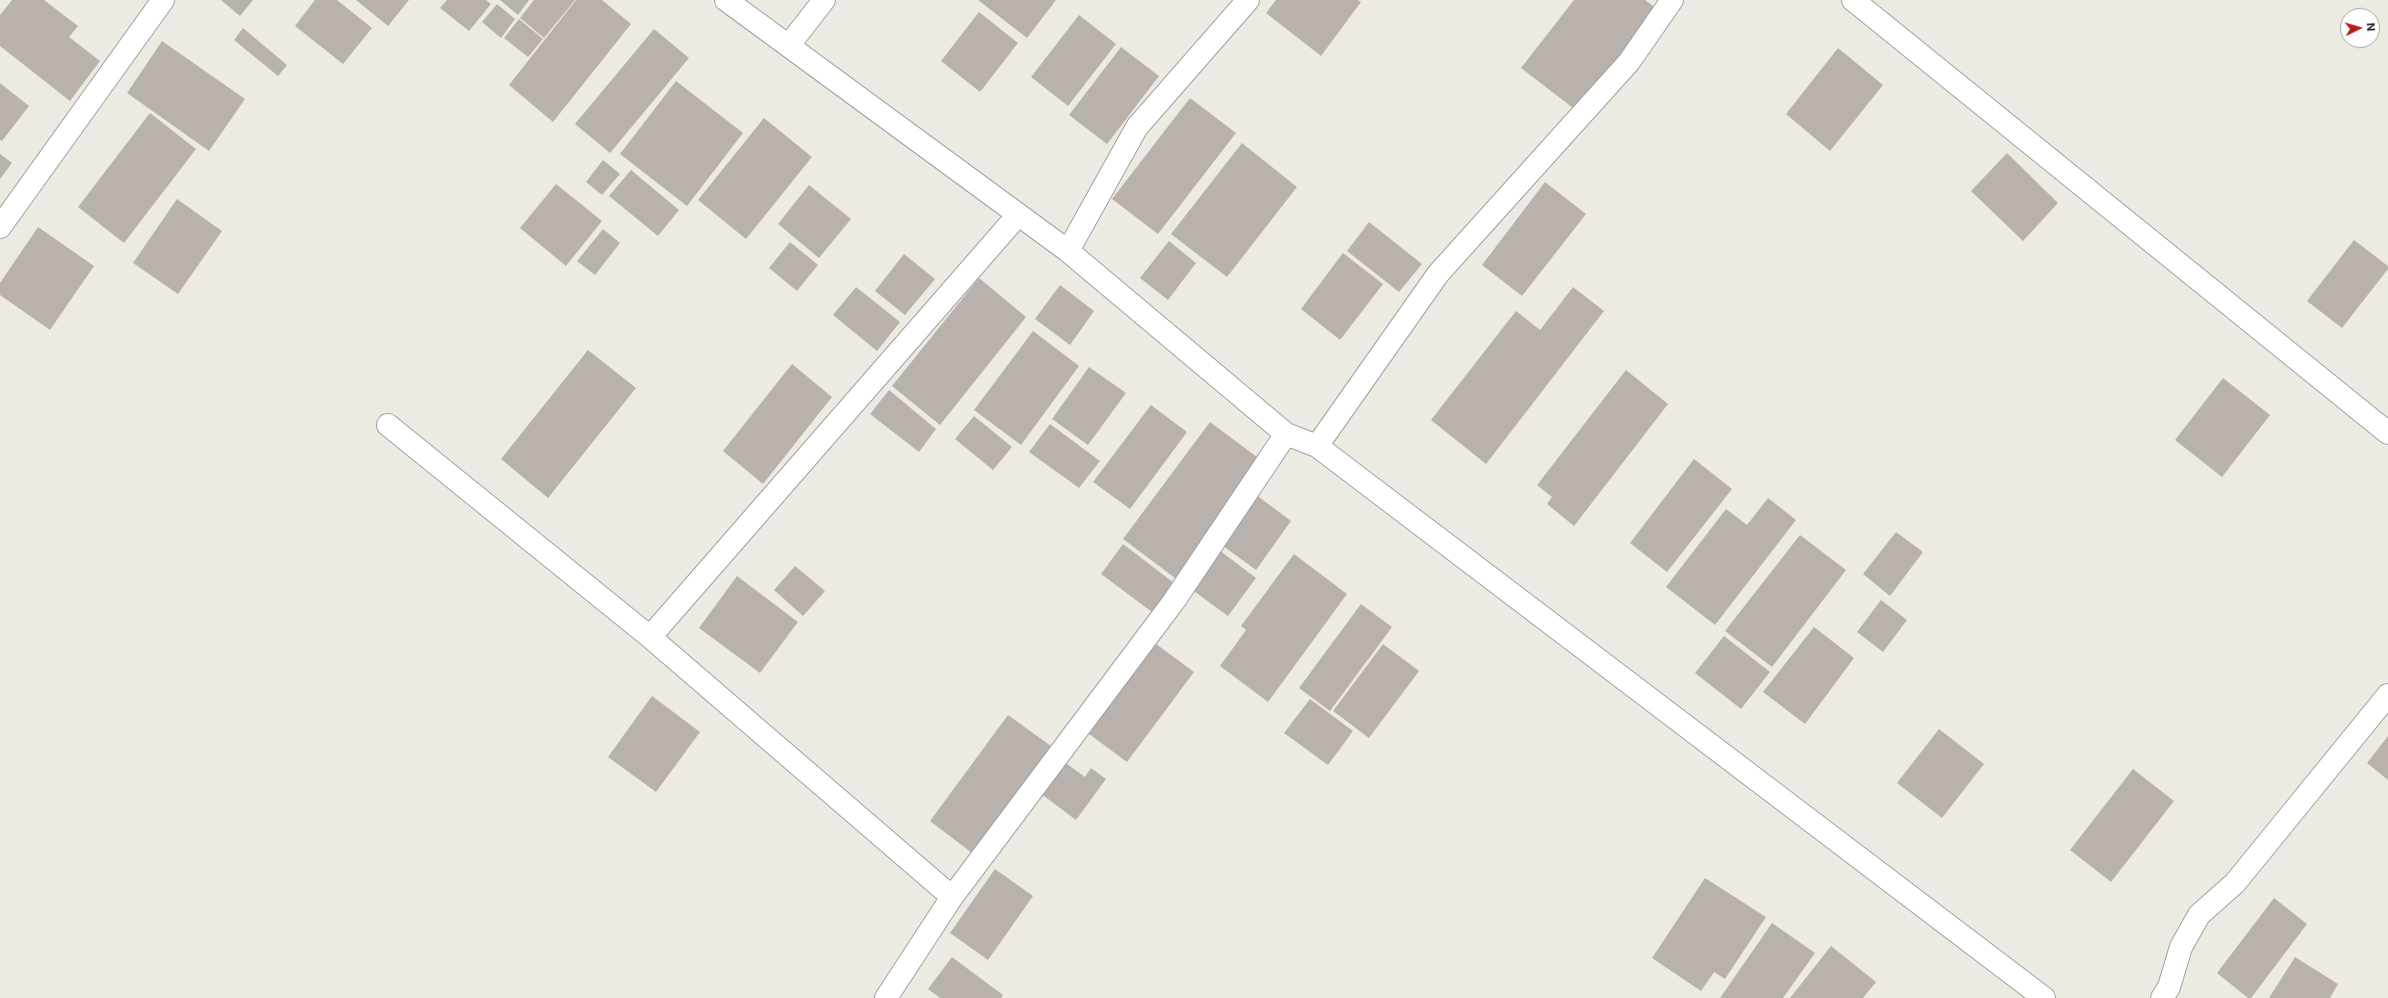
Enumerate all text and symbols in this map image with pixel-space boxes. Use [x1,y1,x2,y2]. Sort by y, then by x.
north arrow [2340,8,2380,48]
text: N [2364,22,2378,32]

